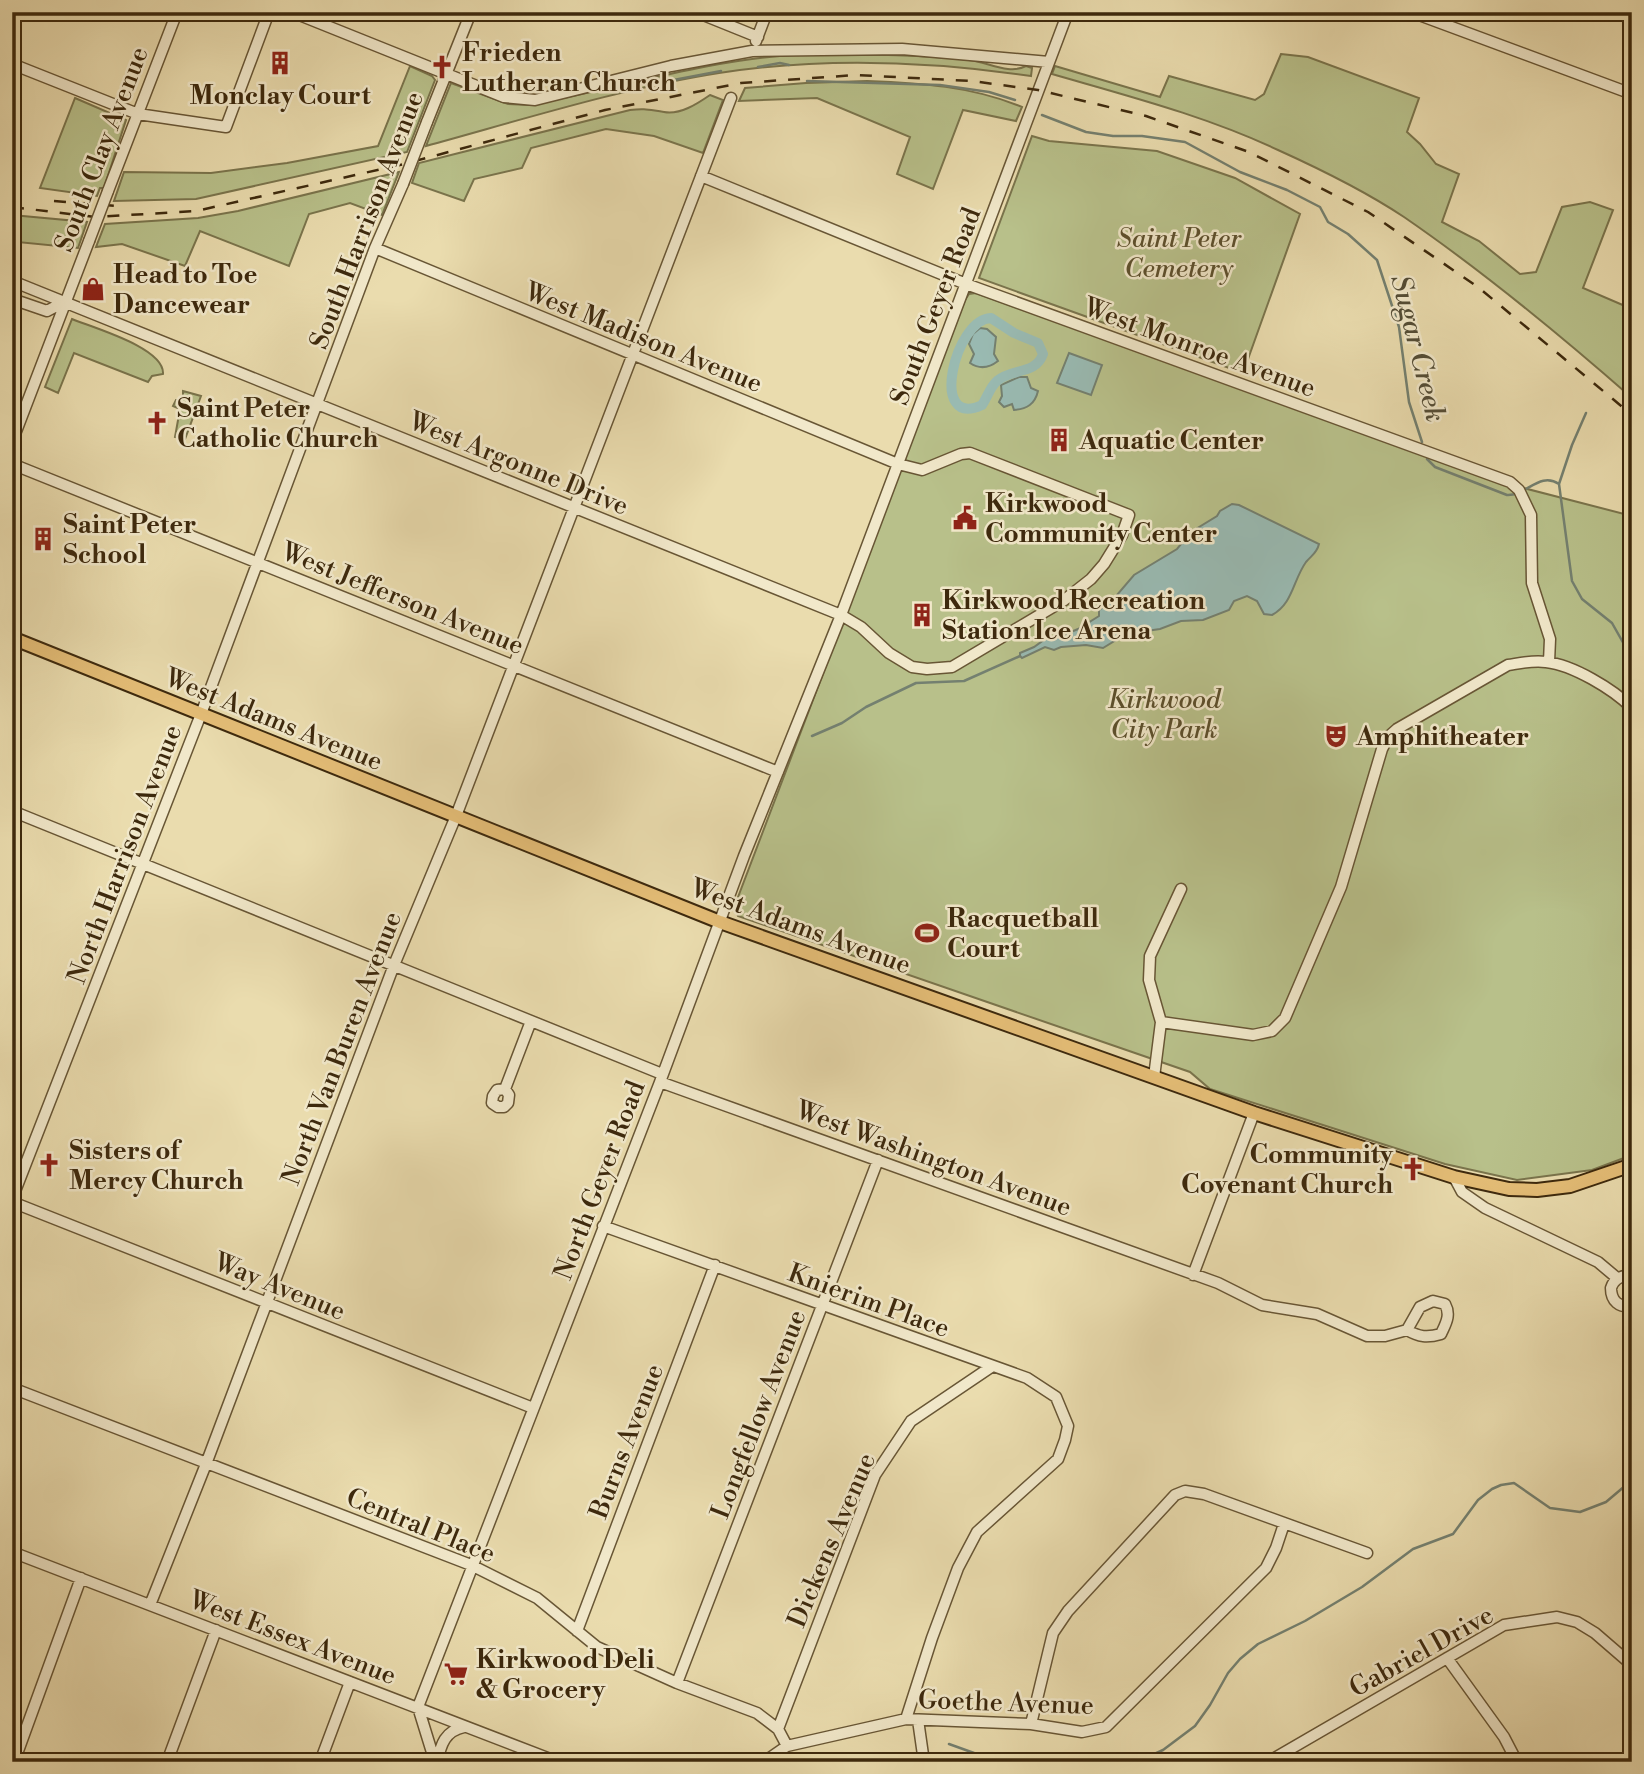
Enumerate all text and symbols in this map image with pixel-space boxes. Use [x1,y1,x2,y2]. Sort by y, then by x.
place label: Frieden Lutheran Church [462,37,676,99]
street label: South Clay Avenue [48,42,156,256]
building icon: Monclay Court [266,49,294,77]
church icon: Frieden Lutheran Church [428,53,456,81]
place label: Monclay Court [189,80,371,112]
street label: South Harrison Avenue [303,87,431,354]
street label: South Geyer Road [884,203,988,410]
park label: Saint Peter Cemetery [1117,223,1242,285]
place label: Head to Toe Dancewear [113,259,258,321]
water label: Sugar Creek [1382,271,1453,426]
shop icon: Head to Toe Dancewear [79,275,107,303]
street label: West Madison Avenue [519,275,767,400]
street label: West Monroe Avenue [1079,291,1320,405]
place label: Saint Peter Catholic Church [177,393,378,455]
street label: West Argonne Drive [403,405,633,523]
church icon: Saint Peter Catholic Church [143,409,171,437]
place label: Aquatic Center [1078,425,1264,457]
building icon: Aquatic Center [1045,426,1073,454]
place label: Kirkwood Community Center [985,488,1217,550]
public building icon: Kirkwood Community Center [951,504,979,532]
place label: Saint Peter School [63,509,196,571]
building icon: Saint Peter School [29,525,57,553]
street label: West Jefferson Avenue [276,535,529,662]
place label: Kirkwood Recreation Station Ice Arena [942,585,1205,647]
building icon: Kirkwood Recreation Station Ice Arena [908,601,936,629]
street label: West Adams Avenue [159,661,387,778]
park label: Kirkwood City Park [1108,684,1222,746]
street label: North Harrison Avenue [61,720,189,988]
place label: Amphitheater [1355,721,1529,753]
theatre icon: Amphitheater [1322,722,1350,750]
street label: West Adams Avenue [685,872,915,982]
place label: Racquetball Court [947,903,1099,965]
street label: North Van Buren Avenue [275,907,409,1190]
sports icon: Racquetball Court [913,919,941,947]
street label: North Geyer Road [547,1076,653,1284]
street label: West Washington Avenue [791,1094,1076,1224]
place label: Sisters of Mercy Church [69,1135,244,1197]
place label: Community Covenant Church [1181,1139,1394,1201]
church icon: Sisters of Mercy Church [35,1151,63,1179]
church icon: Community Covenant Church [1399,1155,1427,1183]
street label: Way Avenue [208,1246,350,1328]
street label: Knierim Place [784,1257,954,1345]
street label: Longfellow Avenue [704,1305,814,1523]
street label: Burns Avenue [582,1360,671,1524]
street label: Dickens Avenue [781,1448,883,1632]
street label: Central Place [341,1482,500,1570]
street label: West Essex Avenue [184,1583,401,1692]
street label: Gabriel Drive [1344,1599,1499,1705]
place label: Kirkwood Deli & Grocery [476,1644,654,1706]
supermarket icon: Kirkwood Deli & Grocery [442,1660,470,1688]
street label: Goethe Avenue [917,1684,1095,1722]

